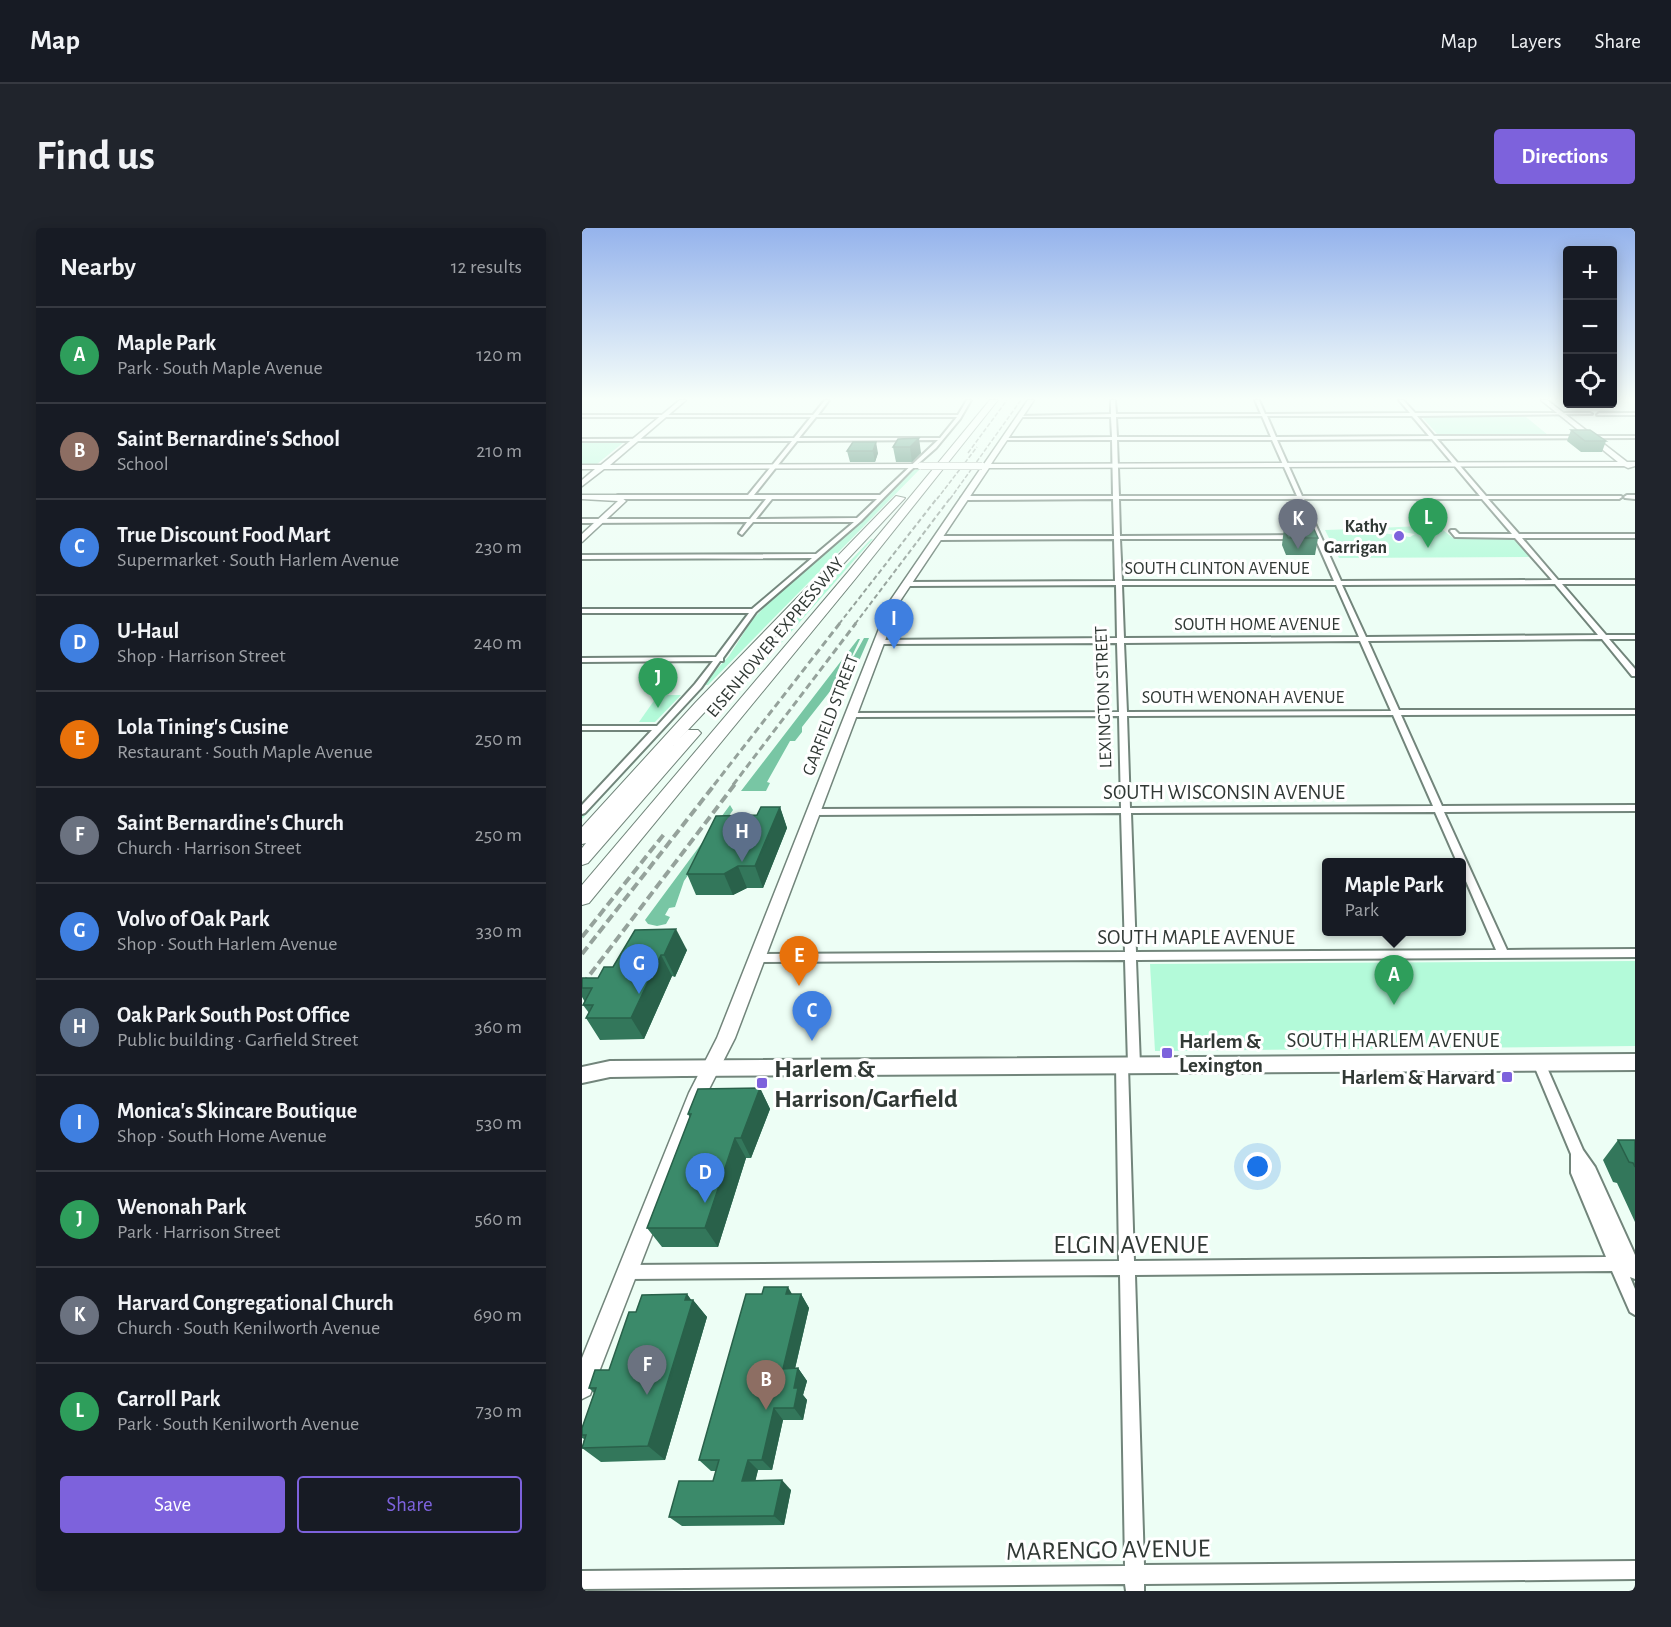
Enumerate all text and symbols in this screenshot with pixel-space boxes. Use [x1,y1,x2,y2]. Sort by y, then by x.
text: Map [30,27,80,55]
text: Map [1441,31,1477,52]
text: Layers [1510,31,1561,52]
text: Share [1594,31,1641,52]
button: Directions [1494,129,1635,184]
text: Find us [36,135,155,177]
map controls [1563,246,1617,408]
button: + [1563,246,1617,300]
text: Nearby [60,254,136,280]
text: 12 results [451,257,522,277]
button: − [1563,300,1617,354]
text: Maple Park [117,332,216,354]
text: A [74,345,86,365]
text: 120 m [476,345,522,365]
button: locate [1563,354,1617,408]
text: Park · South Maple Avenue [117,358,323,378]
text: Saint Bernardine's School [117,428,340,450]
text: B [74,441,85,461]
text: 210 m [476,441,522,461]
text: School [117,454,169,474]
pin: L [1408,498,1448,548]
pin: K [1278,500,1318,549]
place label: Kathy Garrigan [1324,518,1388,557]
text: True Discount Food Mart [117,524,330,546]
marker: Kathy Garrigan [1392,529,1406,543]
text: C [74,537,85,557]
text: 230 m [475,537,522,557]
text: Supermarket · South Harlem Avenue [117,550,399,570]
street label: EISENHOWER EXPRESSWAY [704,554,848,721]
street label: SOUTH CLINTON AVENUE [1125,560,1310,578]
pin: I [874,600,914,649]
street label: SOUTH HOME AVENUE [1174,616,1340,634]
text: U-Haul [117,620,179,642]
street label: LEXINGTON STREET [1093,625,1115,768]
text: D [73,633,86,653]
text: 240 m [473,633,522,653]
text: Shop · Harrison Street [117,646,286,666]
street label: GARFIELD STREET [800,652,862,778]
pin: J [638,658,678,708]
street label: SOUTH WENONAH AVENUE [1142,689,1345,707]
text: Lola Tining's Cusine [117,716,289,738]
text: E [74,729,85,749]
text: 250 m [475,729,522,749]
text: Restaurant · South Maple Avenue [117,742,373,762]
street label: SOUTH WISCONSIN AVENUE [1103,782,1345,803]
text: Saint Bernardine's Church [117,812,344,834]
pin: H [722,812,762,862]
text: F [75,825,84,845]
text: 250 m [475,825,522,845]
text: Church · Harrison Street [117,838,301,858]
popup [1322,858,1466,936]
text: Maple Park [1344,874,1444,896]
text: Park [1344,900,1379,920]
text: Volvo of Oak Park [117,908,270,930]
text: G [74,921,85,941]
text: 330 m [476,921,522,941]
street label: SOUTH MAPLE AVENUE [1097,927,1295,948]
text: Shop · South Harlem Avenue [117,934,338,954]
pin: E [780,936,818,986]
pin: G [620,944,658,994]
pin: A [1374,956,1414,1005]
pin: C [792,992,832,1041]
text: Oak Park South Post Office [117,1004,350,1026]
text: H [73,1017,86,1037]
text: 360 m [475,1017,522,1037]
text: Public building · Garfield Street [117,1030,358,1050]
street label: SOUTH HARLEM AVENUE [1287,1030,1499,1051]
place label: Harlem & Lexington [1179,1031,1263,1076]
marker: Harlem & Lexington [1160,1046,1174,1060]
place label: Harlem & Harrison/Garfield [774,1056,958,1112]
place label: Harlem & Harvard [1341,1067,1495,1088]
marker: Harlem & Harvard [1500,1070,1514,1084]
marker: Harlem & Harrison/Garfield [755,1076,769,1090]
text: Monica's Skincare Boutique [117,1100,357,1122]
text: I [77,1113,82,1133]
text: 530 m [476,1113,522,1133]
text: Shop · South Home Avenue [117,1126,327,1146]
your location [1243,1152,1272,1181]
pin: D [686,1154,724,1203]
text: Wenonah Park [117,1196,246,1218]
text: J [76,1209,83,1229]
text: 560 m [474,1209,522,1229]
text: Park · Harrison Street [117,1222,281,1242]
street label: ELGIN AVENUE [1053,1232,1209,1258]
text: Harvard Congregational Church [117,1292,394,1314]
text: K [74,1305,85,1325]
text: 690 m [473,1305,522,1325]
text: Church · South Kenilworth Avenue [117,1318,380,1338]
pin: F [628,1346,666,1395]
pin: B [746,1360,786,1410]
text: Carroll Park [117,1388,220,1410]
text: L [75,1401,84,1421]
text: 730 m [476,1401,522,1421]
text: Park · South Kenilworth Avenue [117,1414,359,1434]
button: Save [60,1476,285,1533]
button: Share [297,1476,522,1533]
street label: MARENGO AVENUE [1006,1535,1210,1565]

